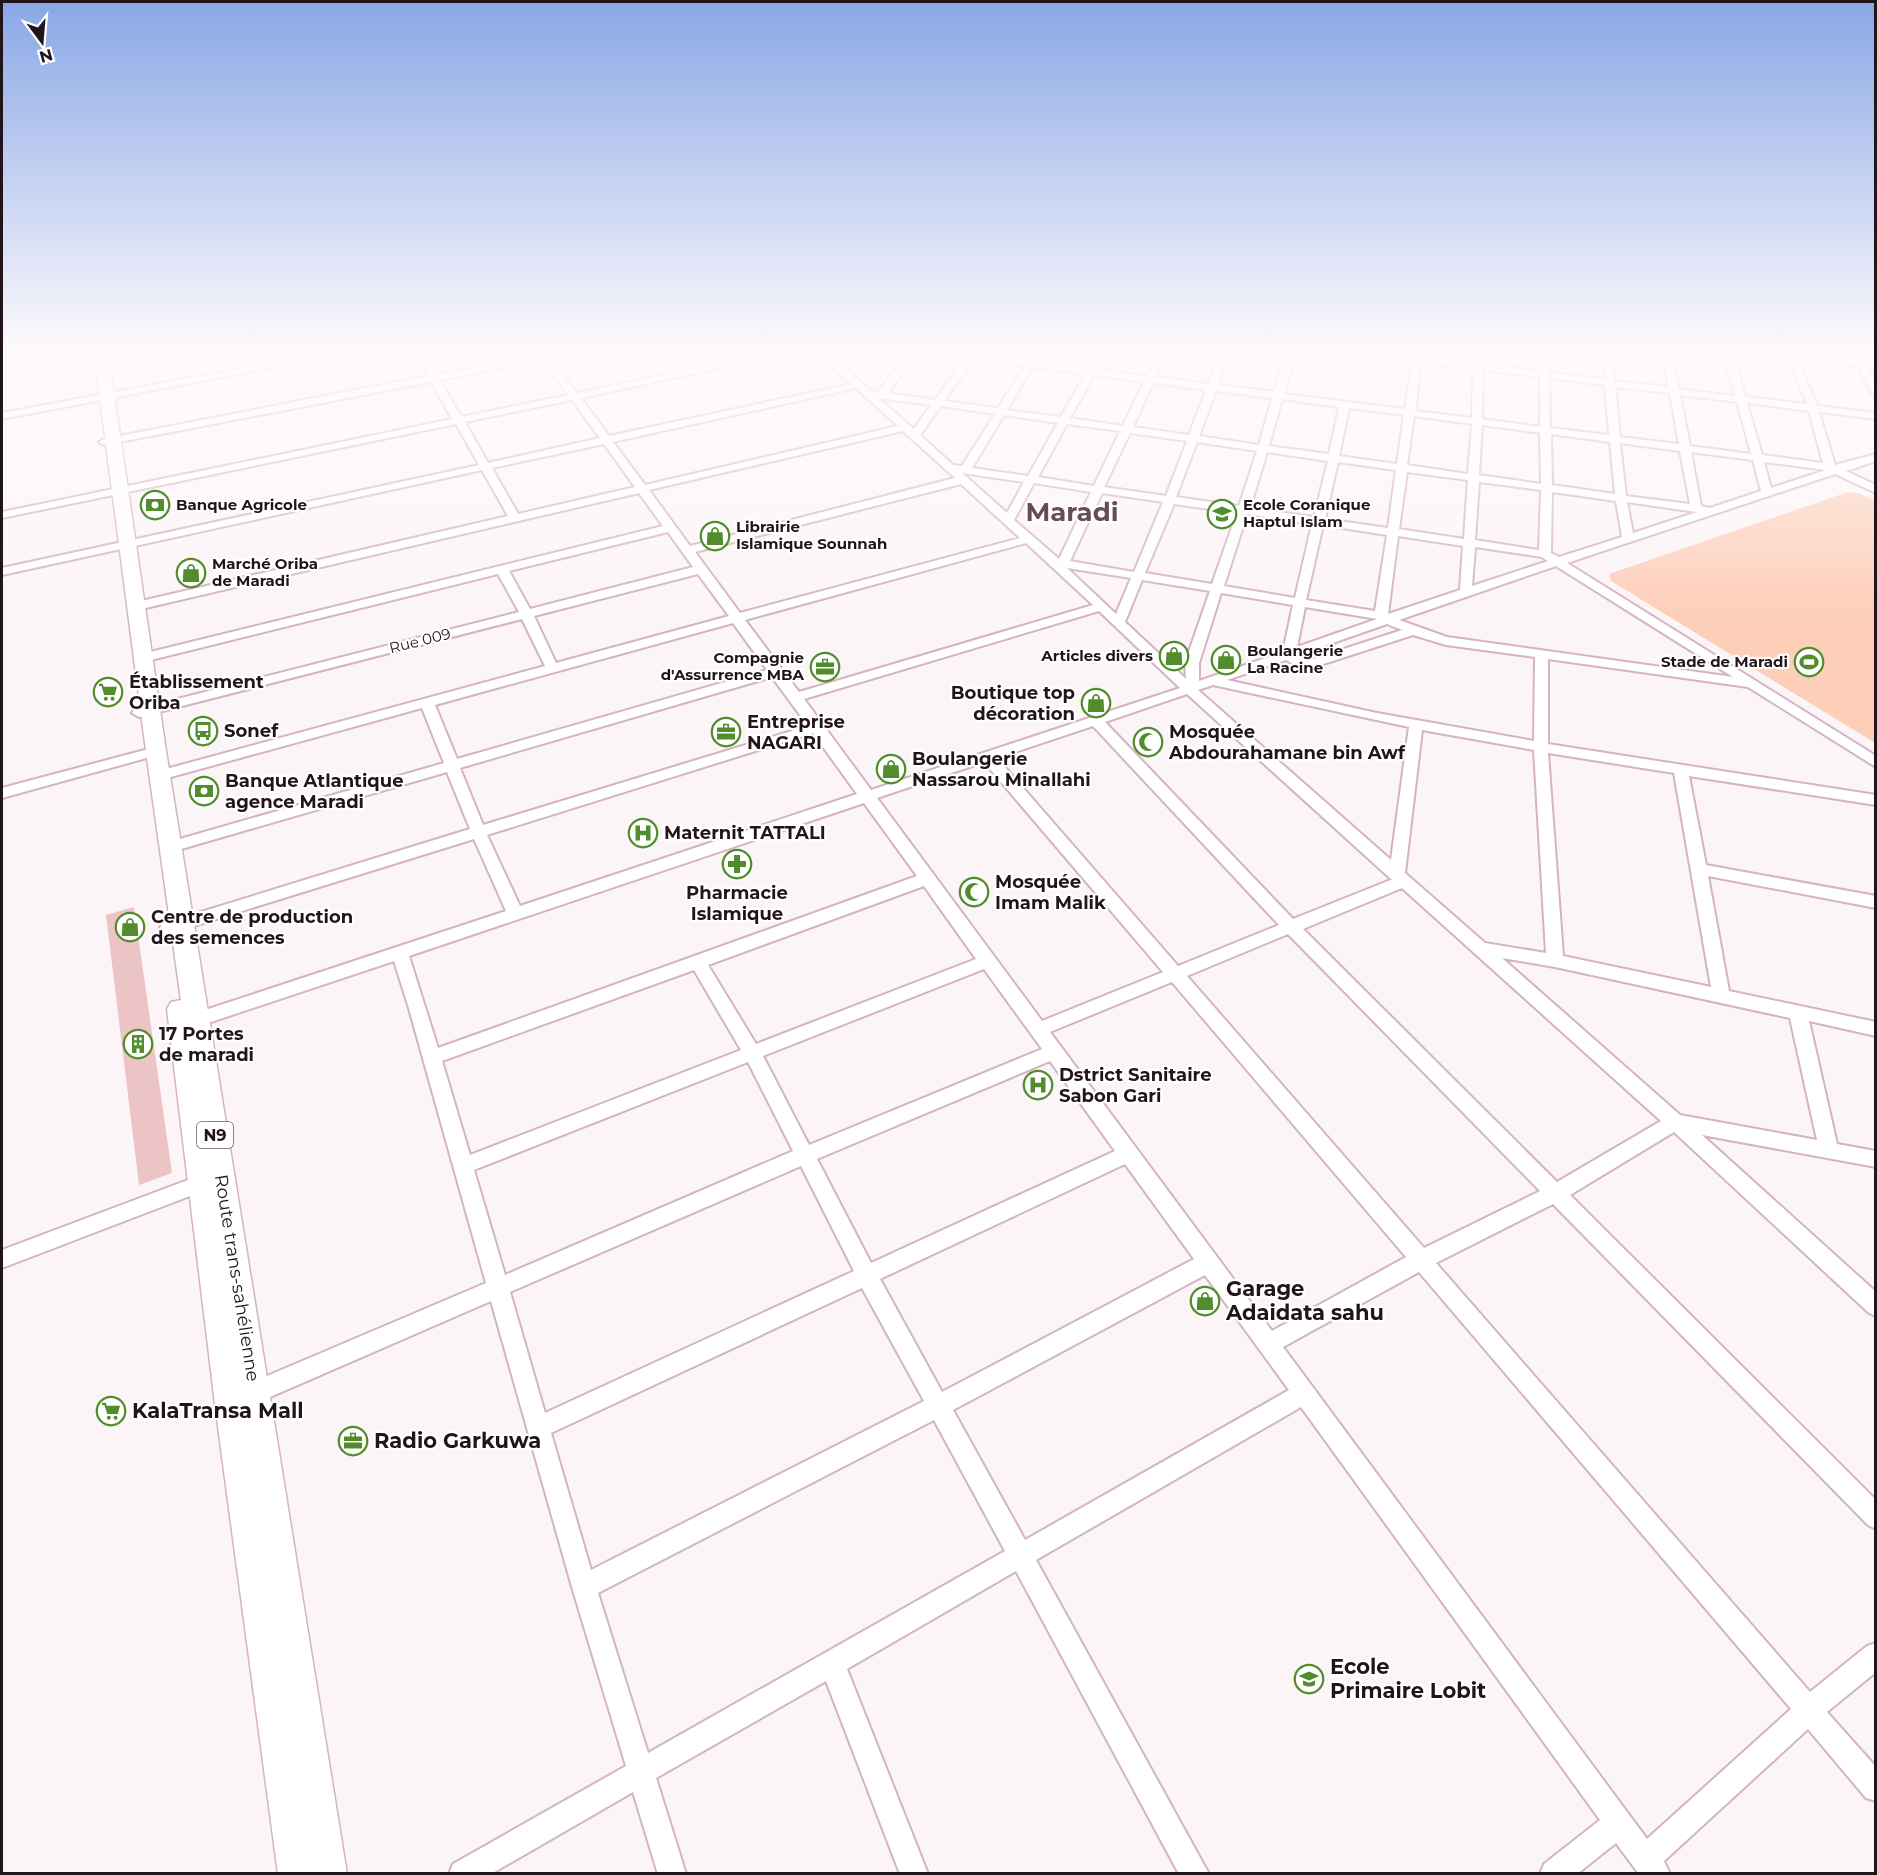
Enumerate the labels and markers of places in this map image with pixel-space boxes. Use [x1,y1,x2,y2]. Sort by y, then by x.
bank icon: Banque Agricole [139,489,171,521]
place label: Banque Agricole [176,495,307,514]
place label: Ecole Coranique Haptul Islam [1243,495,1370,531]
school or university icon: Ecole Coranique Haptul Islam [1206,498,1238,530]
place label: Librairie Islamique Sounnah [736,517,887,553]
shop icon: Librairie Islamique Sounnah [699,520,731,552]
place label: Marché Oriba de Maradi [212,554,318,590]
shop icon: Marché Oriba de Maradi [175,557,207,589]
shop icon: Articles divers [1158,640,1190,672]
place label: Boulangerie La Racine [1247,641,1343,677]
shop icon: Boulangerie La Racine [1210,644,1242,676]
place label: Articles divers [1040,646,1153,665]
sports icon: Stade de Maradi [1793,646,1825,678]
place label: Compagnie d'Assurrence MBA [661,648,804,684]
office icon: Compagnie d'Assurrence MBA [809,651,841,683]
place label: Stade de Maradi [1661,652,1788,671]
place label: Établissement Oriba [129,671,264,714]
supermarket icon: Établissement Oriba [92,676,124,708]
place label: Boutique top décoration [951,682,1075,725]
shop icon: Boutique top décoration [1080,687,1112,719]
place label: Entreprise NAGARI [747,711,845,754]
bus stop icon: Sonef [187,715,219,747]
office icon: Entreprise NAGARI [710,716,742,748]
place label: Sonef [224,720,279,742]
place label: Mosquée Abdourahamane bin Awf [1168,721,1406,764]
mosque icon: Mosquée Abdourahamane bin Awf [1132,726,1164,758]
place label: Boulangerie Nassarou Minallahi [912,748,1091,791]
shop icon: Boulangerie Nassarou Minallahi [875,753,907,785]
place label: Banque Atlantique agence Maradi [225,770,404,813]
bank icon: Banque Atlantique agence Maradi [188,775,220,807]
hospital icon: Maternit TATTALI [627,817,659,849]
place label: Maternit TATTALI [664,822,826,844]
pharmacy icon: Pharmacie Islamique [721,848,753,880]
place label: Mosquée Imam Malik [995,871,1106,914]
mosque icon: Mosquée Imam Malik [958,876,990,908]
place label: Pharmacie Islamique [686,882,788,925]
place label: Centre de production des semences [151,906,353,949]
shop icon: Centre de production des semences [114,911,146,943]
place label: 17 Portes de maradi [159,1023,254,1066]
building icon: 17 Portes de maradi [122,1028,154,1060]
place label: Dstrict Sanitaire Sabon Gari [1059,1064,1212,1107]
hospital icon: Dstrict Sanitaire Sabon Gari [1022,1069,1054,1101]
place label: Garage Adaidata sahu [1225,1276,1384,1325]
shop icon: Garage Adaidata sahu [1189,1285,1221,1317]
supermarket icon: KalaTransa Mall [95,1395,127,1427]
place label: KalaTransa Mall [132,1398,304,1423]
office icon: Radio Garkuwa [337,1425,369,1457]
place label: Radio Garkuwa [374,1428,541,1453]
place label: Ecole Primaire Lobit [1330,1654,1486,1703]
school or university icon: Ecole Primaire Lobit [1293,1663,1325,1695]

